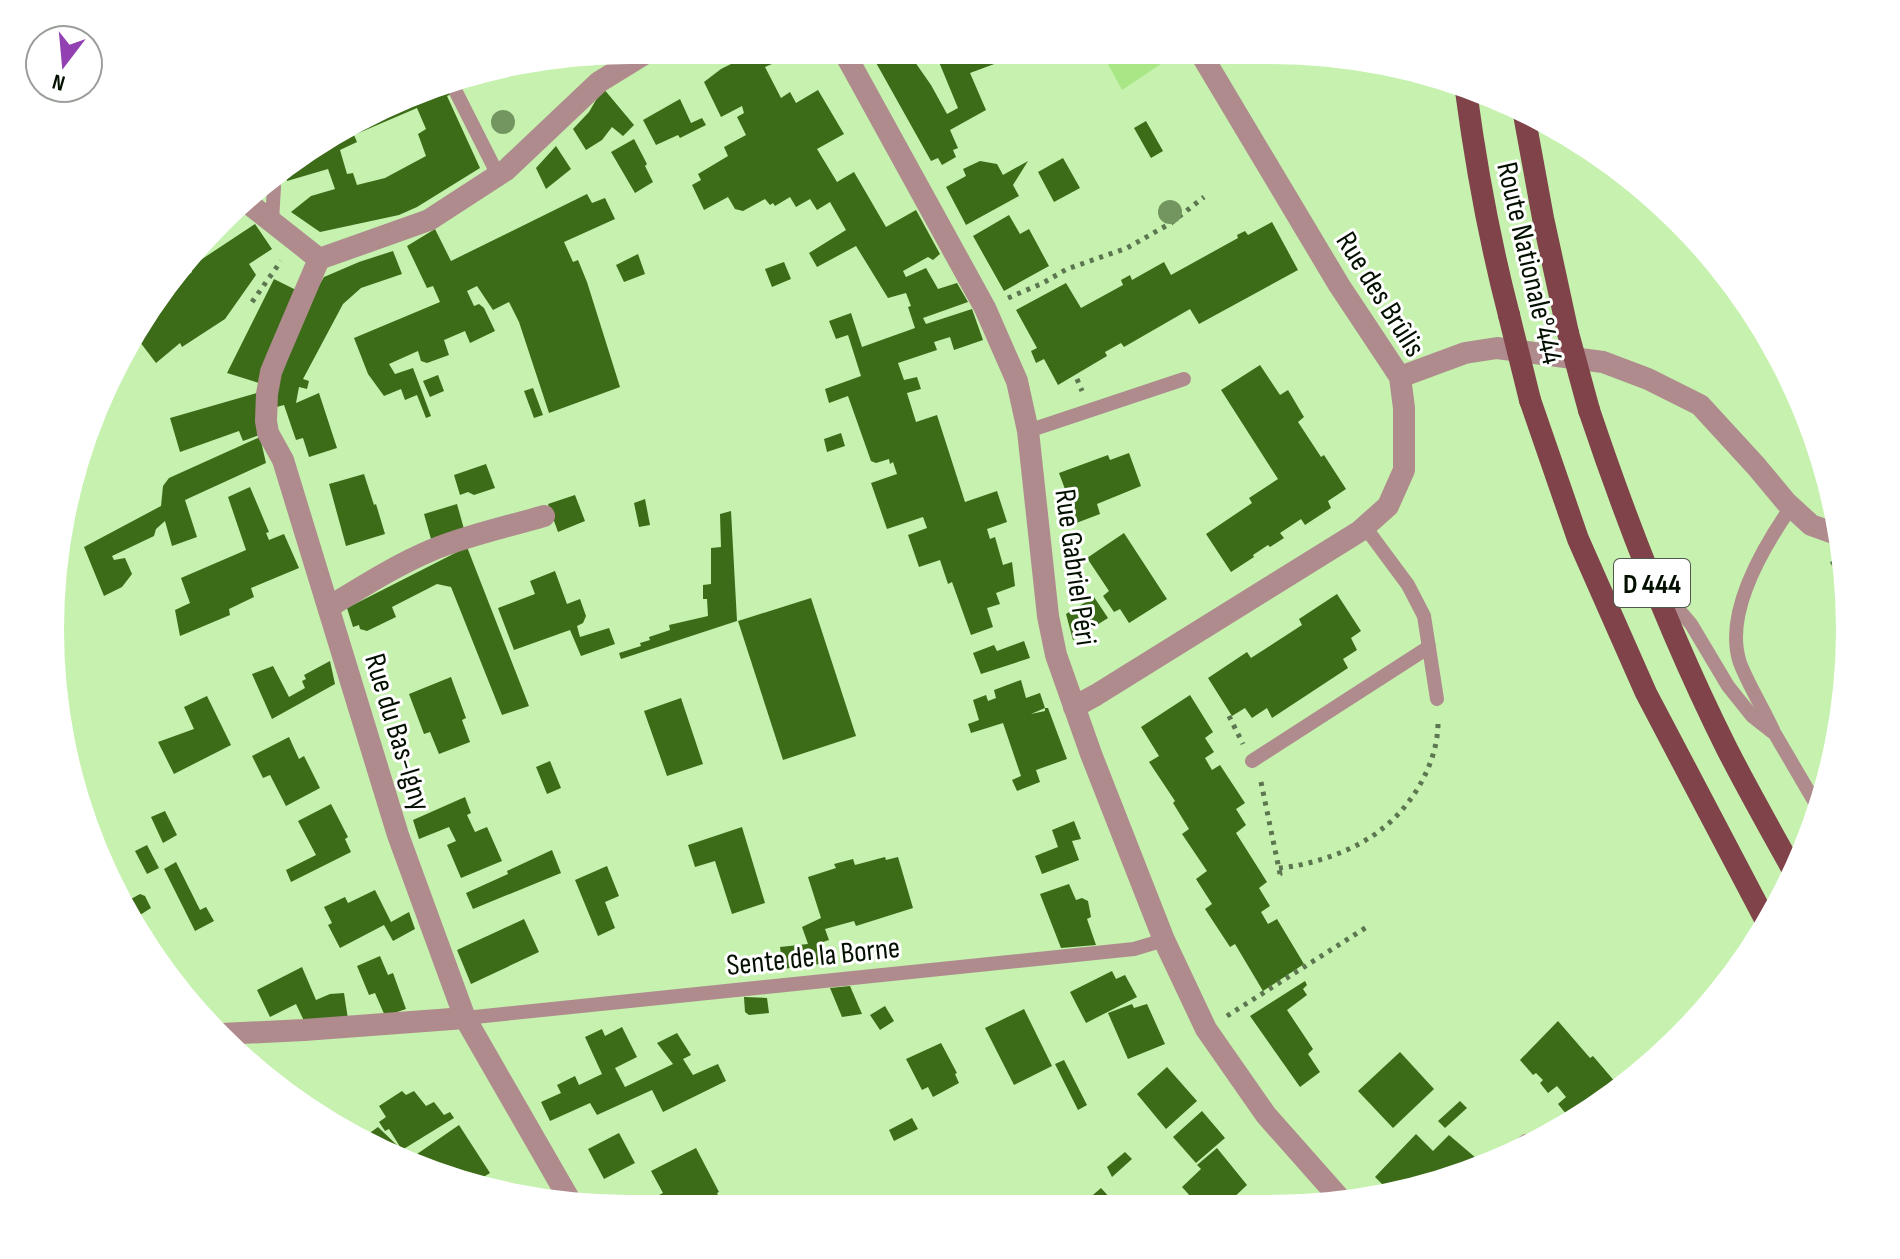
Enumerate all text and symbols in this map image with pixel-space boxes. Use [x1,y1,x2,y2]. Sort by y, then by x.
north arrow [24,24,104,104]
text: N [50,67,68,96]
street label: Route Nationale°444 [1488,159,1570,368]
street label: Rue des Brûlis [1328,225,1433,364]
street label: Rue Gabriel Péri [1046,487,1104,648]
road number: D 444 [1614,559,1690,607]
street label: Rue du Bas-Igny [356,649,438,815]
street label: Sente de la Borne [725,930,902,984]

